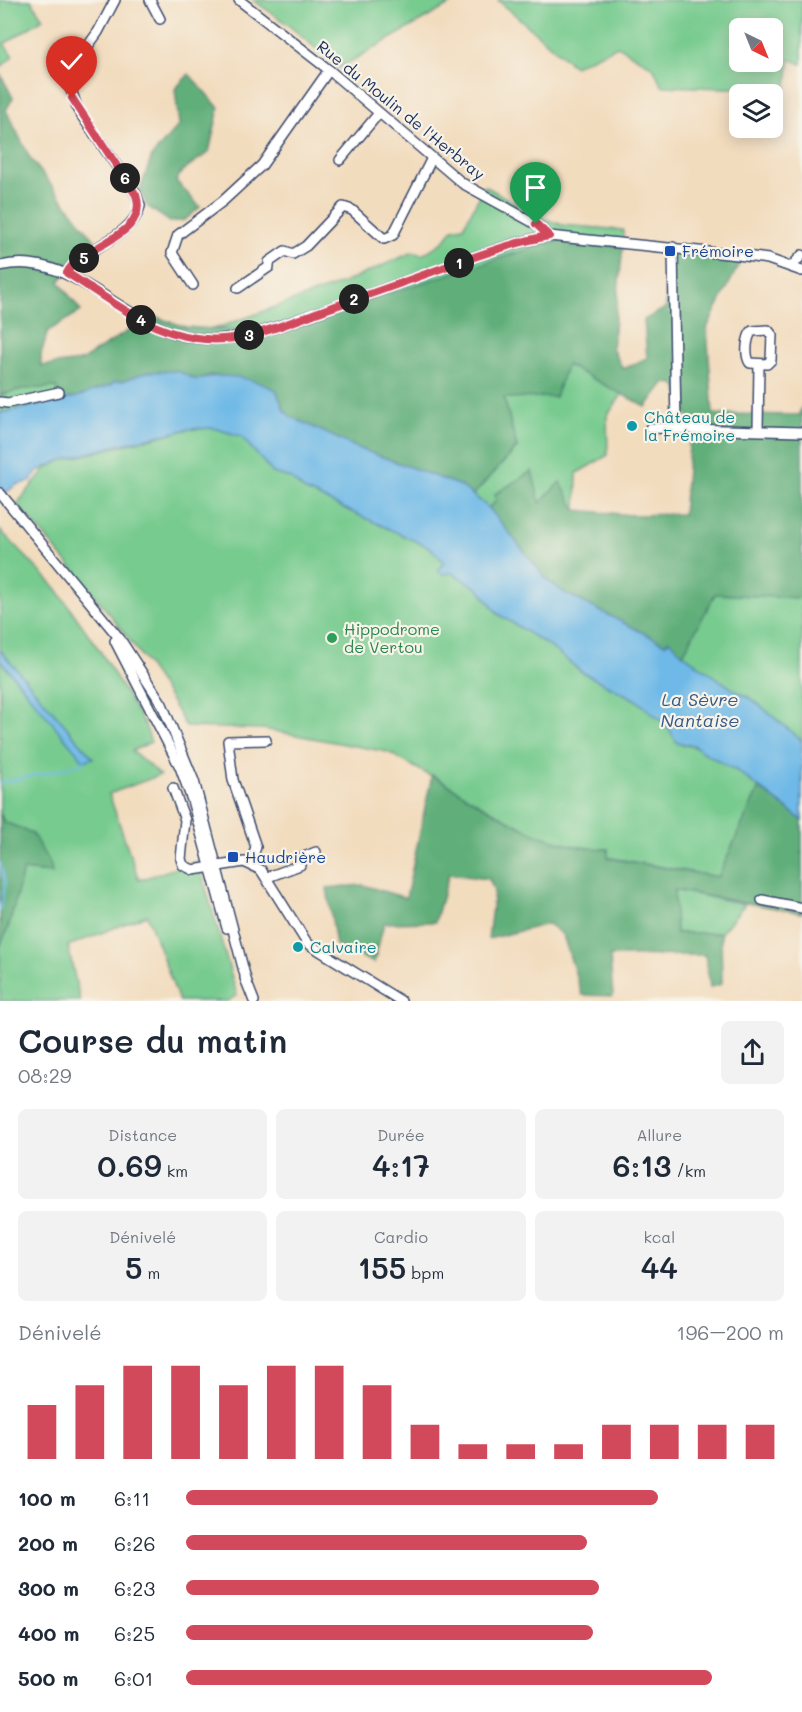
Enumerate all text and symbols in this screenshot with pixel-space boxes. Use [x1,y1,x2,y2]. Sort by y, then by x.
north arrow [729,18,783,72]
map controls [729,18,783,138]
street label: Rue du Moulin de l'Herbray [313,35,490,184]
pin [46,36,97,98]
icon: check [55,45,88,78]
button: layers [729,84,783,138]
pin [510,162,561,224]
pin: 6 [110,163,140,193]
text: 6 [120,167,130,188]
icon: arrive [519,171,552,204]
place label: Frémoire [682,240,754,261]
pin: 5 [69,243,99,273]
marker: Frémoire [663,244,677,258]
text: 5 [79,247,89,268]
pin: 1 [444,248,474,278]
text: 1 [455,252,463,273]
pin: 2 [339,284,369,314]
text: 2 [350,288,358,309]
pin: 4 [126,305,156,335]
text: 4 [136,309,146,330]
pin: 3 [234,320,264,350]
text: 3 [244,324,254,345]
place label: Château de la Frémoire [644,406,735,445]
marker: Château de la Frémoire [625,419,639,433]
place label: Hippodrome de Vertou [344,618,440,657]
marker: Hippodrome de Vertou [325,631,339,645]
water label: La Sèvre Nantaise [660,687,740,732]
place label: Haudrière [245,846,326,867]
marker: Haudrière [226,850,240,864]
place label: Calvaire [310,936,377,957]
marker: Calvaire [291,940,305,954]
text: Course du matin [18,1018,287,1061]
button: share [721,1021,784,1084]
text: 08:29 [18,1062,72,1088]
text: Distance [108,1124,177,1145]
text: Durée [377,1124,425,1145]
text: Allure [636,1124,682,1145]
text: 0.69 [97,1145,162,1185]
text: 4:17 [372,1145,430,1185]
text: 6:13 [613,1145,671,1185]
text: km [162,1160,188,1181]
text: /km [671,1160,706,1181]
text: Dénivelé [109,1226,176,1247]
text: Cardio [374,1226,428,1247]
text: kcal [643,1226,675,1247]
text: 5 [125,1247,142,1287]
text: 155 [358,1247,406,1287]
text: 44 [641,1247,678,1287]
text: m [142,1262,160,1283]
text: bpm [406,1262,444,1283]
text: Dénivelé [18,1319,102,1345]
text: 196–200 m [677,1319,784,1345]
text: 100 m [18,1485,76,1511]
text: 6:11 [114,1485,150,1511]
text: 200 m [18,1530,78,1556]
text: 6:26 [114,1530,156,1556]
text: 300 m [18,1575,79,1601]
text: 6:23 [114,1575,155,1601]
text: 400 m [18,1620,79,1646]
text: 6:25 [114,1620,155,1646]
text: 500 m [18,1665,78,1691]
text: 6:01 [114,1665,154,1691]

